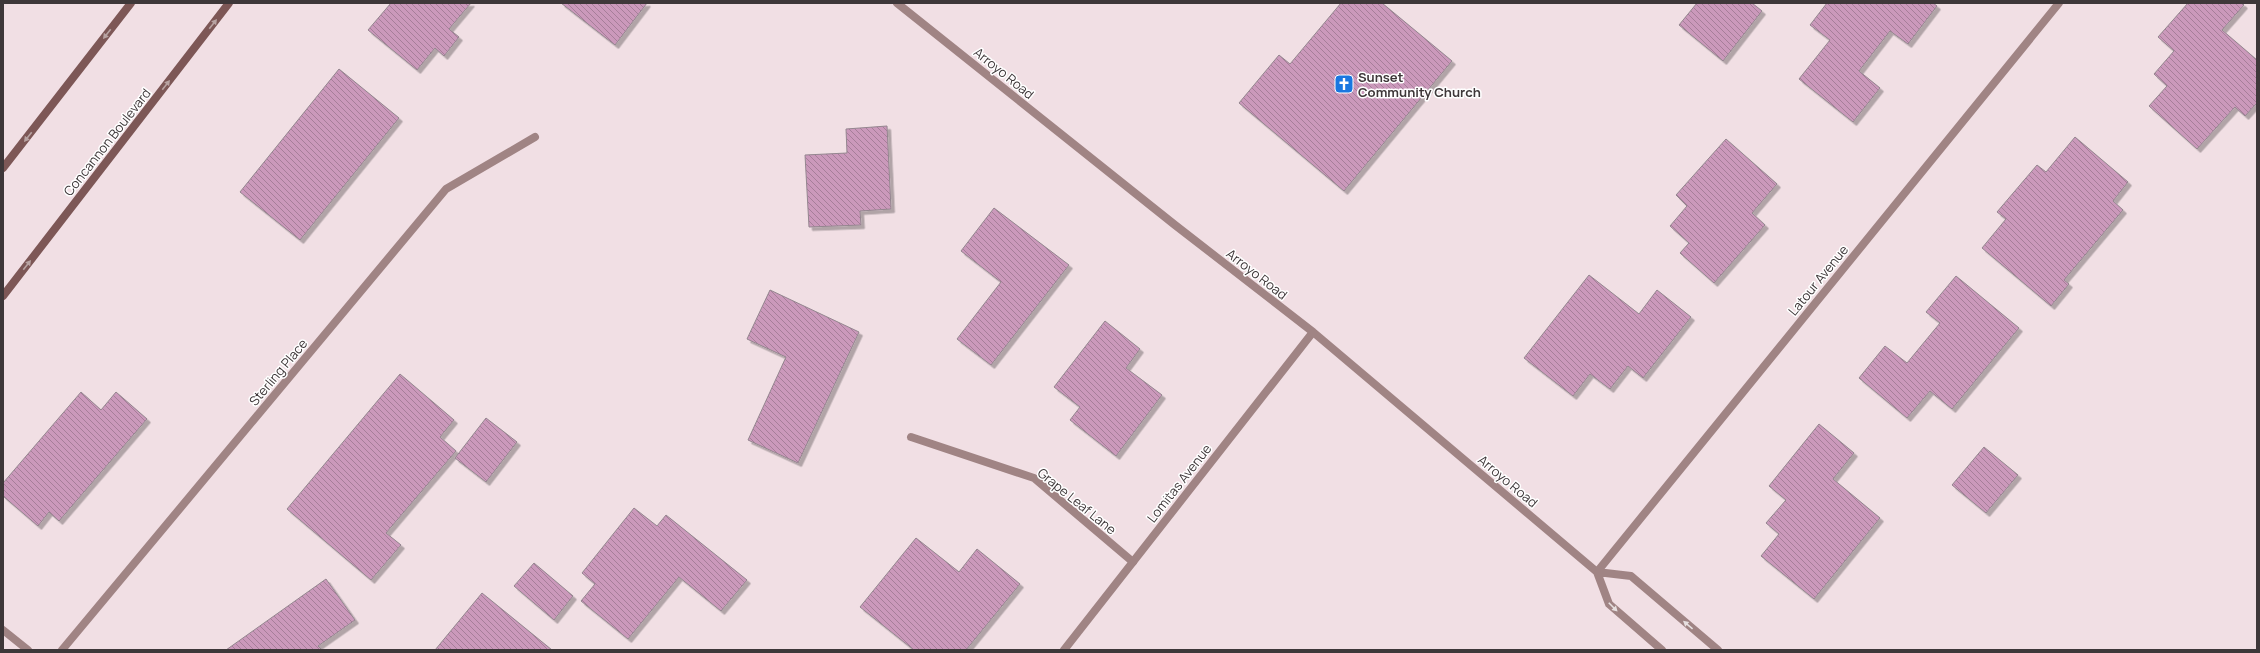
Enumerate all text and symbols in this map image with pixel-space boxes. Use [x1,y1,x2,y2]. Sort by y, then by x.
one-way arrow [209,19,217,30]
one-way arrow [103,28,111,39]
street label: Arroyo Road [970,43,1038,103]
place label: Sunset Community Church [1358,68,1481,101]
church icon: Sunset Community Church [1333,73,1355,95]
one-way arrow [162,79,170,90]
street label: Concannon Boulevard [59,84,155,200]
one-way arrow [23,131,32,142]
street label: Latour Avenue [1784,241,1852,319]
street label: Arroyo Road [1223,245,1291,303]
one-way arrow [23,260,31,271]
street label: Sterling Place [245,334,312,409]
street label: Lomitas Avenue [1143,440,1216,526]
street label: Arroyo Road [1474,451,1542,511]
street label: Grape Leaf Lane [1034,464,1120,539]
one-way arrow [1608,602,1618,612]
one-way arrow [1683,620,1694,629]

